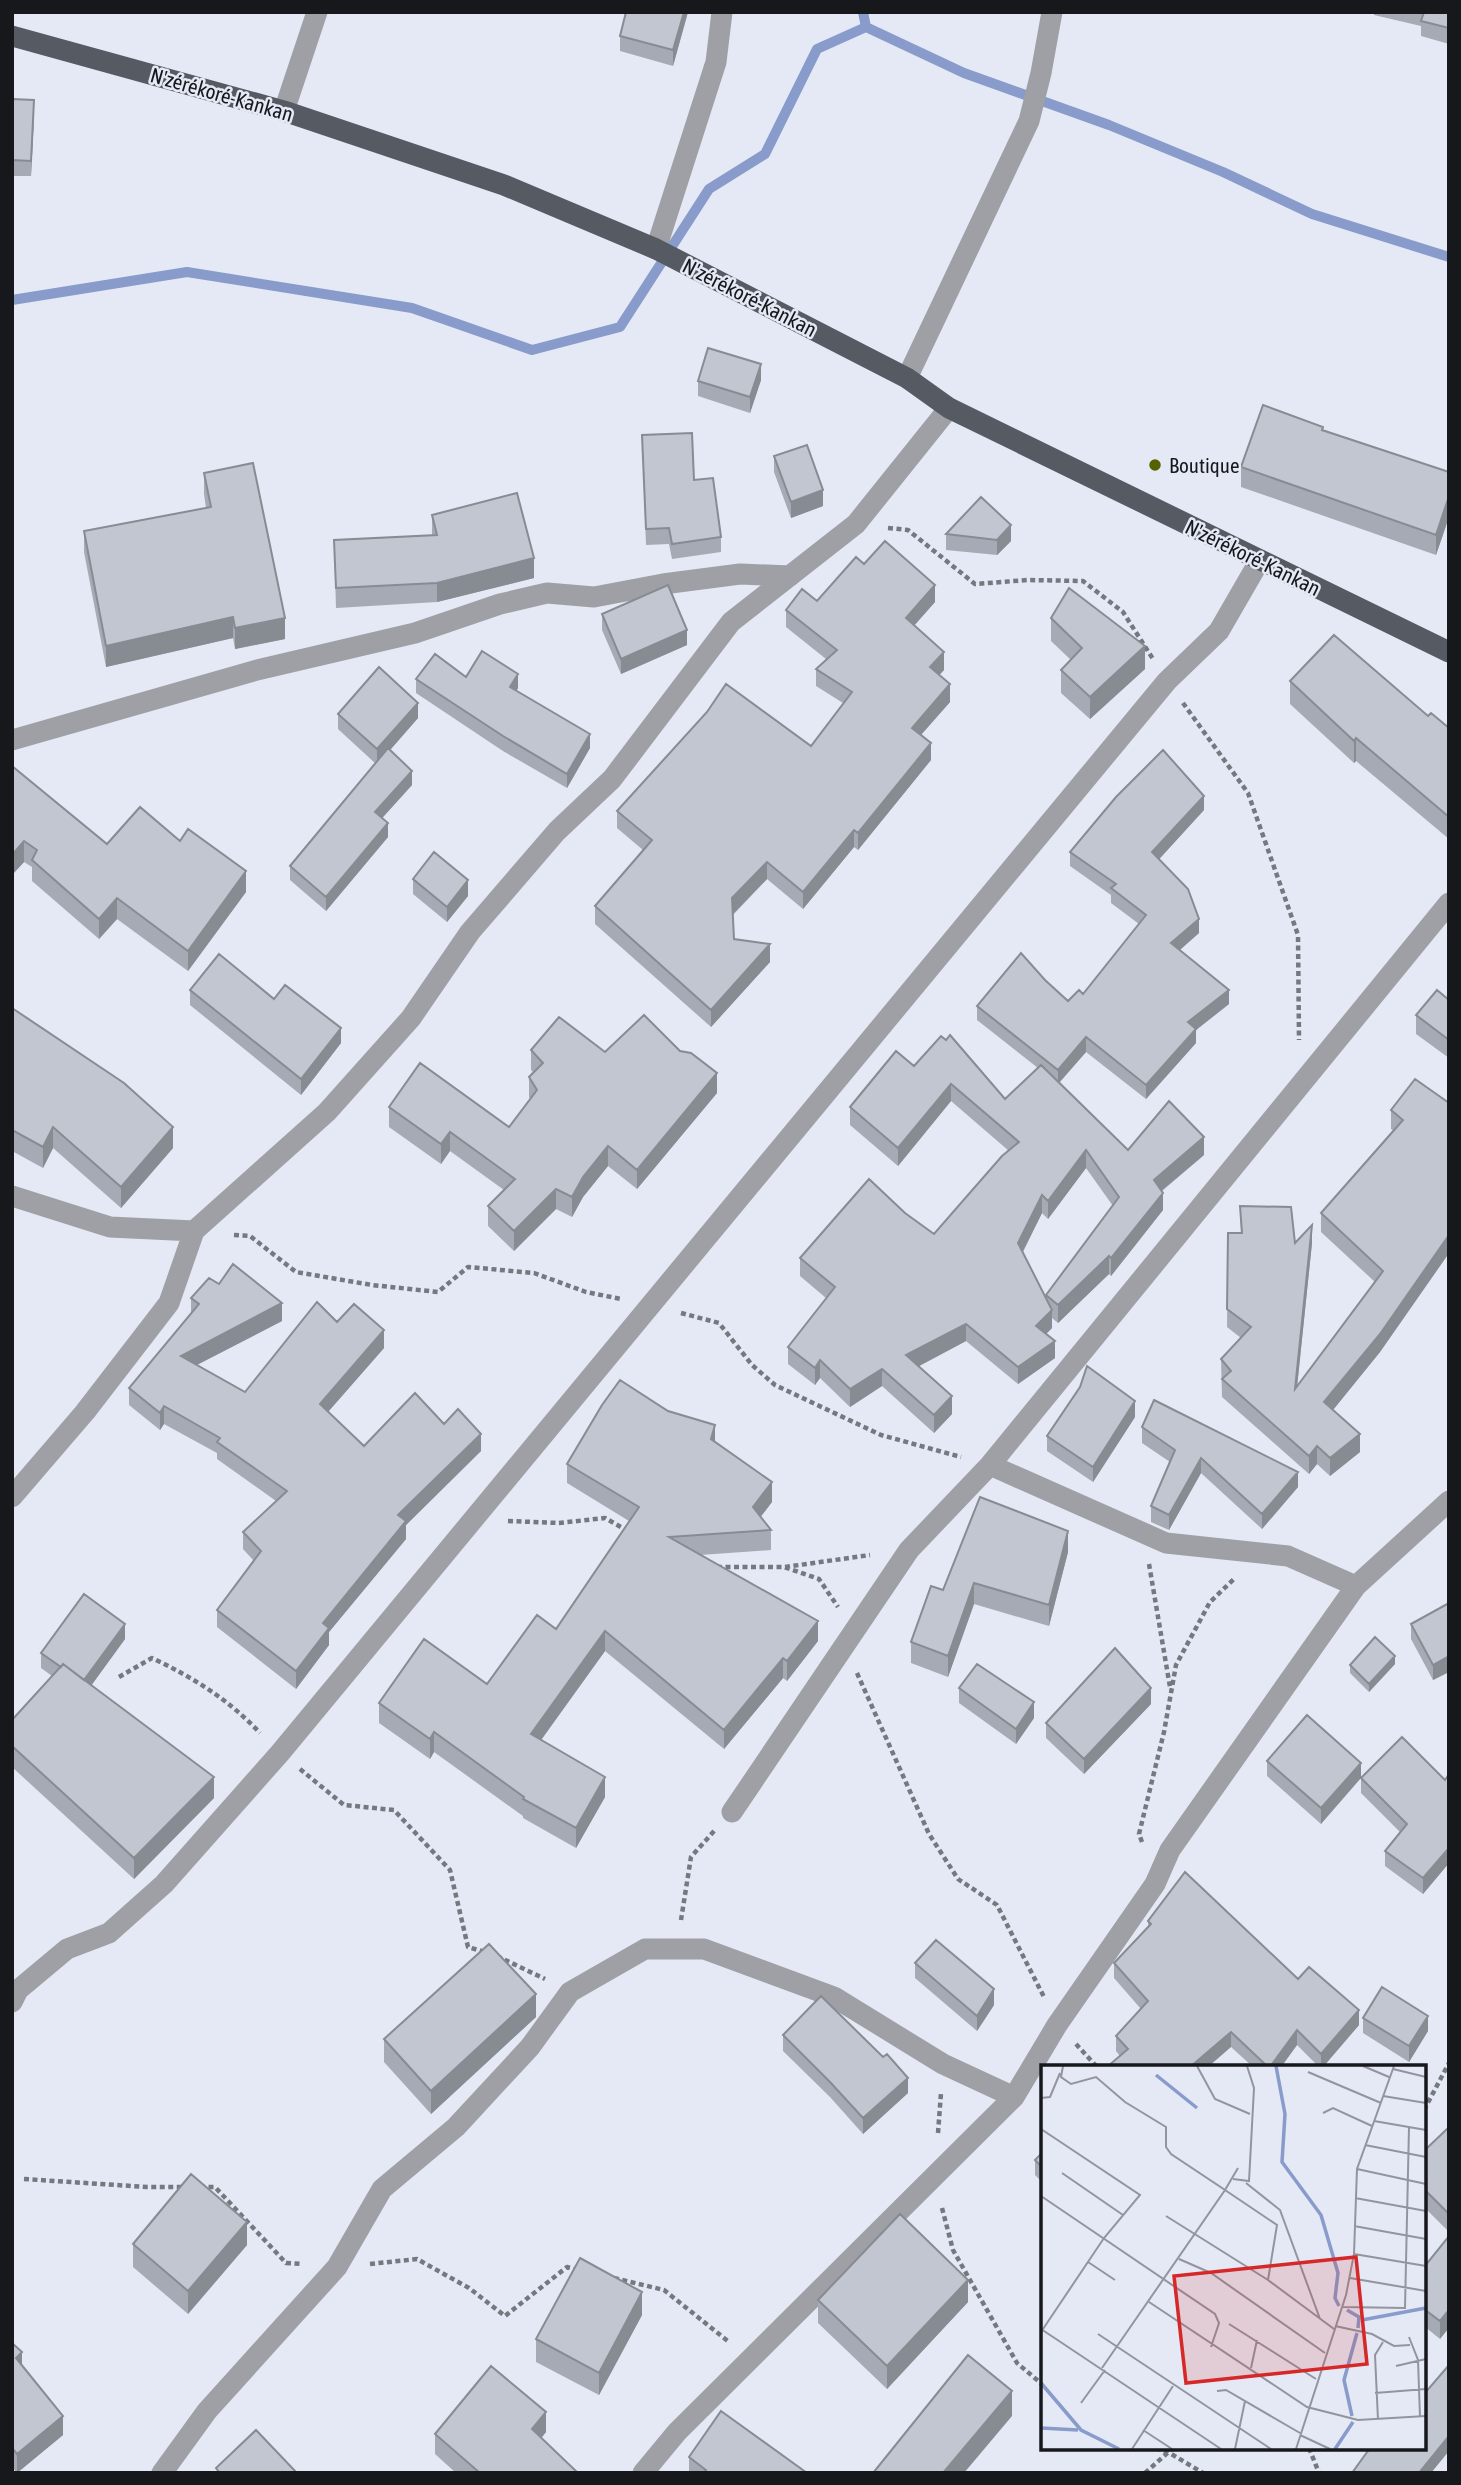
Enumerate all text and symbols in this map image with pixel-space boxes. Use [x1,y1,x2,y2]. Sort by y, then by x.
street label: N'zérékoré-Kankan [148,62,296,126]
street label: N'zérékoré-Kankan [679,253,821,341]
place label: Boutique [1169,453,1239,477]
marker: Boutique [1147,457,1163,473]
street label: N'zérékoré-Kankan [1182,514,1324,600]
inset map [1041,2065,1426,2450]

